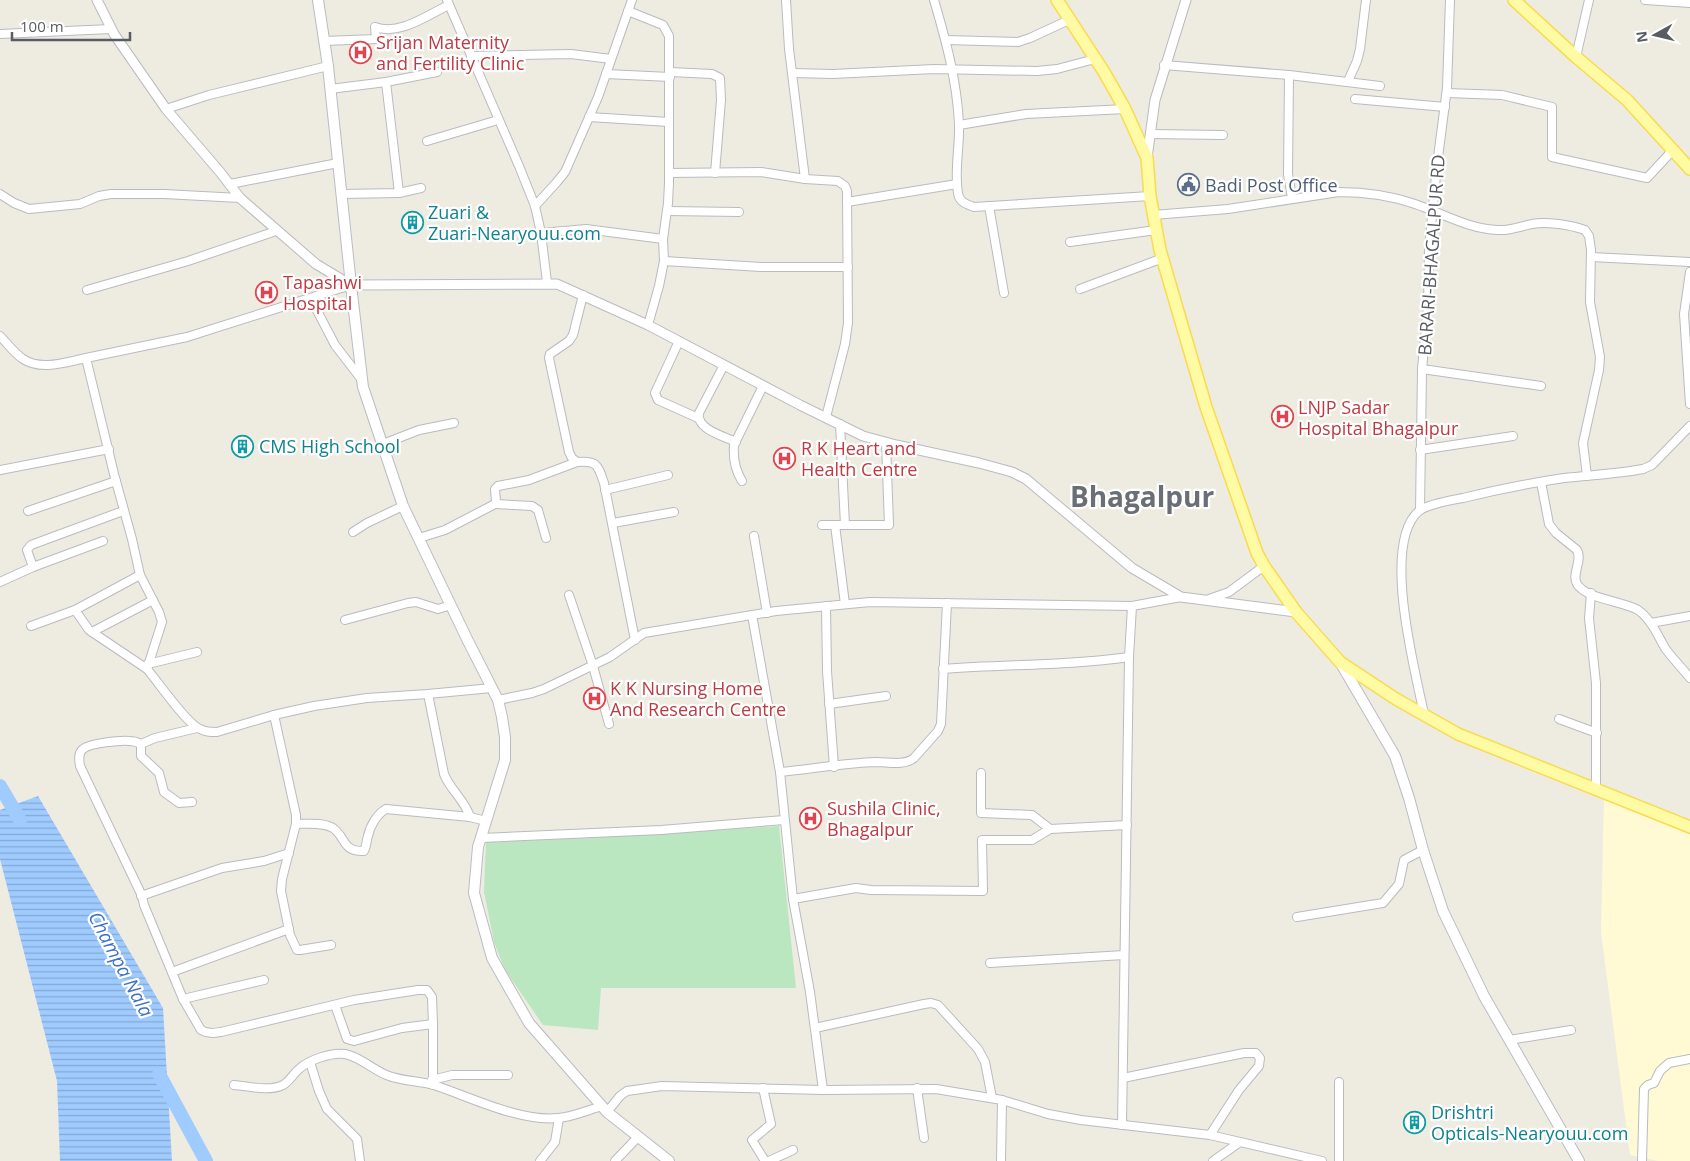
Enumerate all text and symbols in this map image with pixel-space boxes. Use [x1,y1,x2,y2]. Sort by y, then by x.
scale bar [12,10,130,42]
north arrow [1630,10,1680,60]
text: 100 m [20,16,64,36]
place label: Srijan Maternity and Fertility Clinic [376,30,525,75]
text: N [1631,30,1652,44]
hospital icon: Srijan Maternity and Fertility Clinic [348,40,372,64]
street label: BARARI-BHAGALPUR RD [1412,154,1450,356]
public building icon: Badi Post Office [1177,173,1201,197]
place label: Badi Post Office [1205,173,1338,197]
place label: Zuari & Zuari-Nearyouu.com [428,200,601,245]
building icon: Zuari & Zuari-Nearyouu.com [400,210,424,234]
place label: Tapashwi Hospital [283,270,362,315]
hospital icon: Tapashwi Hospital [255,280,279,304]
place label: LNJP Sadar Hospital Bhagalpur [1298,395,1459,440]
hospital icon: LNJP Sadar Hospital Bhagalpur [1270,405,1294,429]
building icon: CMS High School [231,434,255,458]
place label: CMS High School [259,434,400,458]
place label: R K Heart and Health Centre [801,436,917,481]
hospital icon: R K Heart and Health Centre [773,446,797,470]
district label: Bhagalpur [1070,477,1214,515]
place label: K K Nursing Home And Research Centre [610,676,786,721]
hospital icon: K K Nursing Home And Research Centre [582,686,606,710]
place label: Sushila Clinic, Bhagalpur [827,796,941,841]
hospital icon: Sushila Clinic, Bhagalpur [799,806,823,830]
water label: Champa Nala [82,907,160,1021]
place label: Drishtri Opticals-Nearyouu.com [1431,1100,1628,1145]
building icon: Drishtri Opticals-Nearyouu.com [1403,1110,1427,1134]

